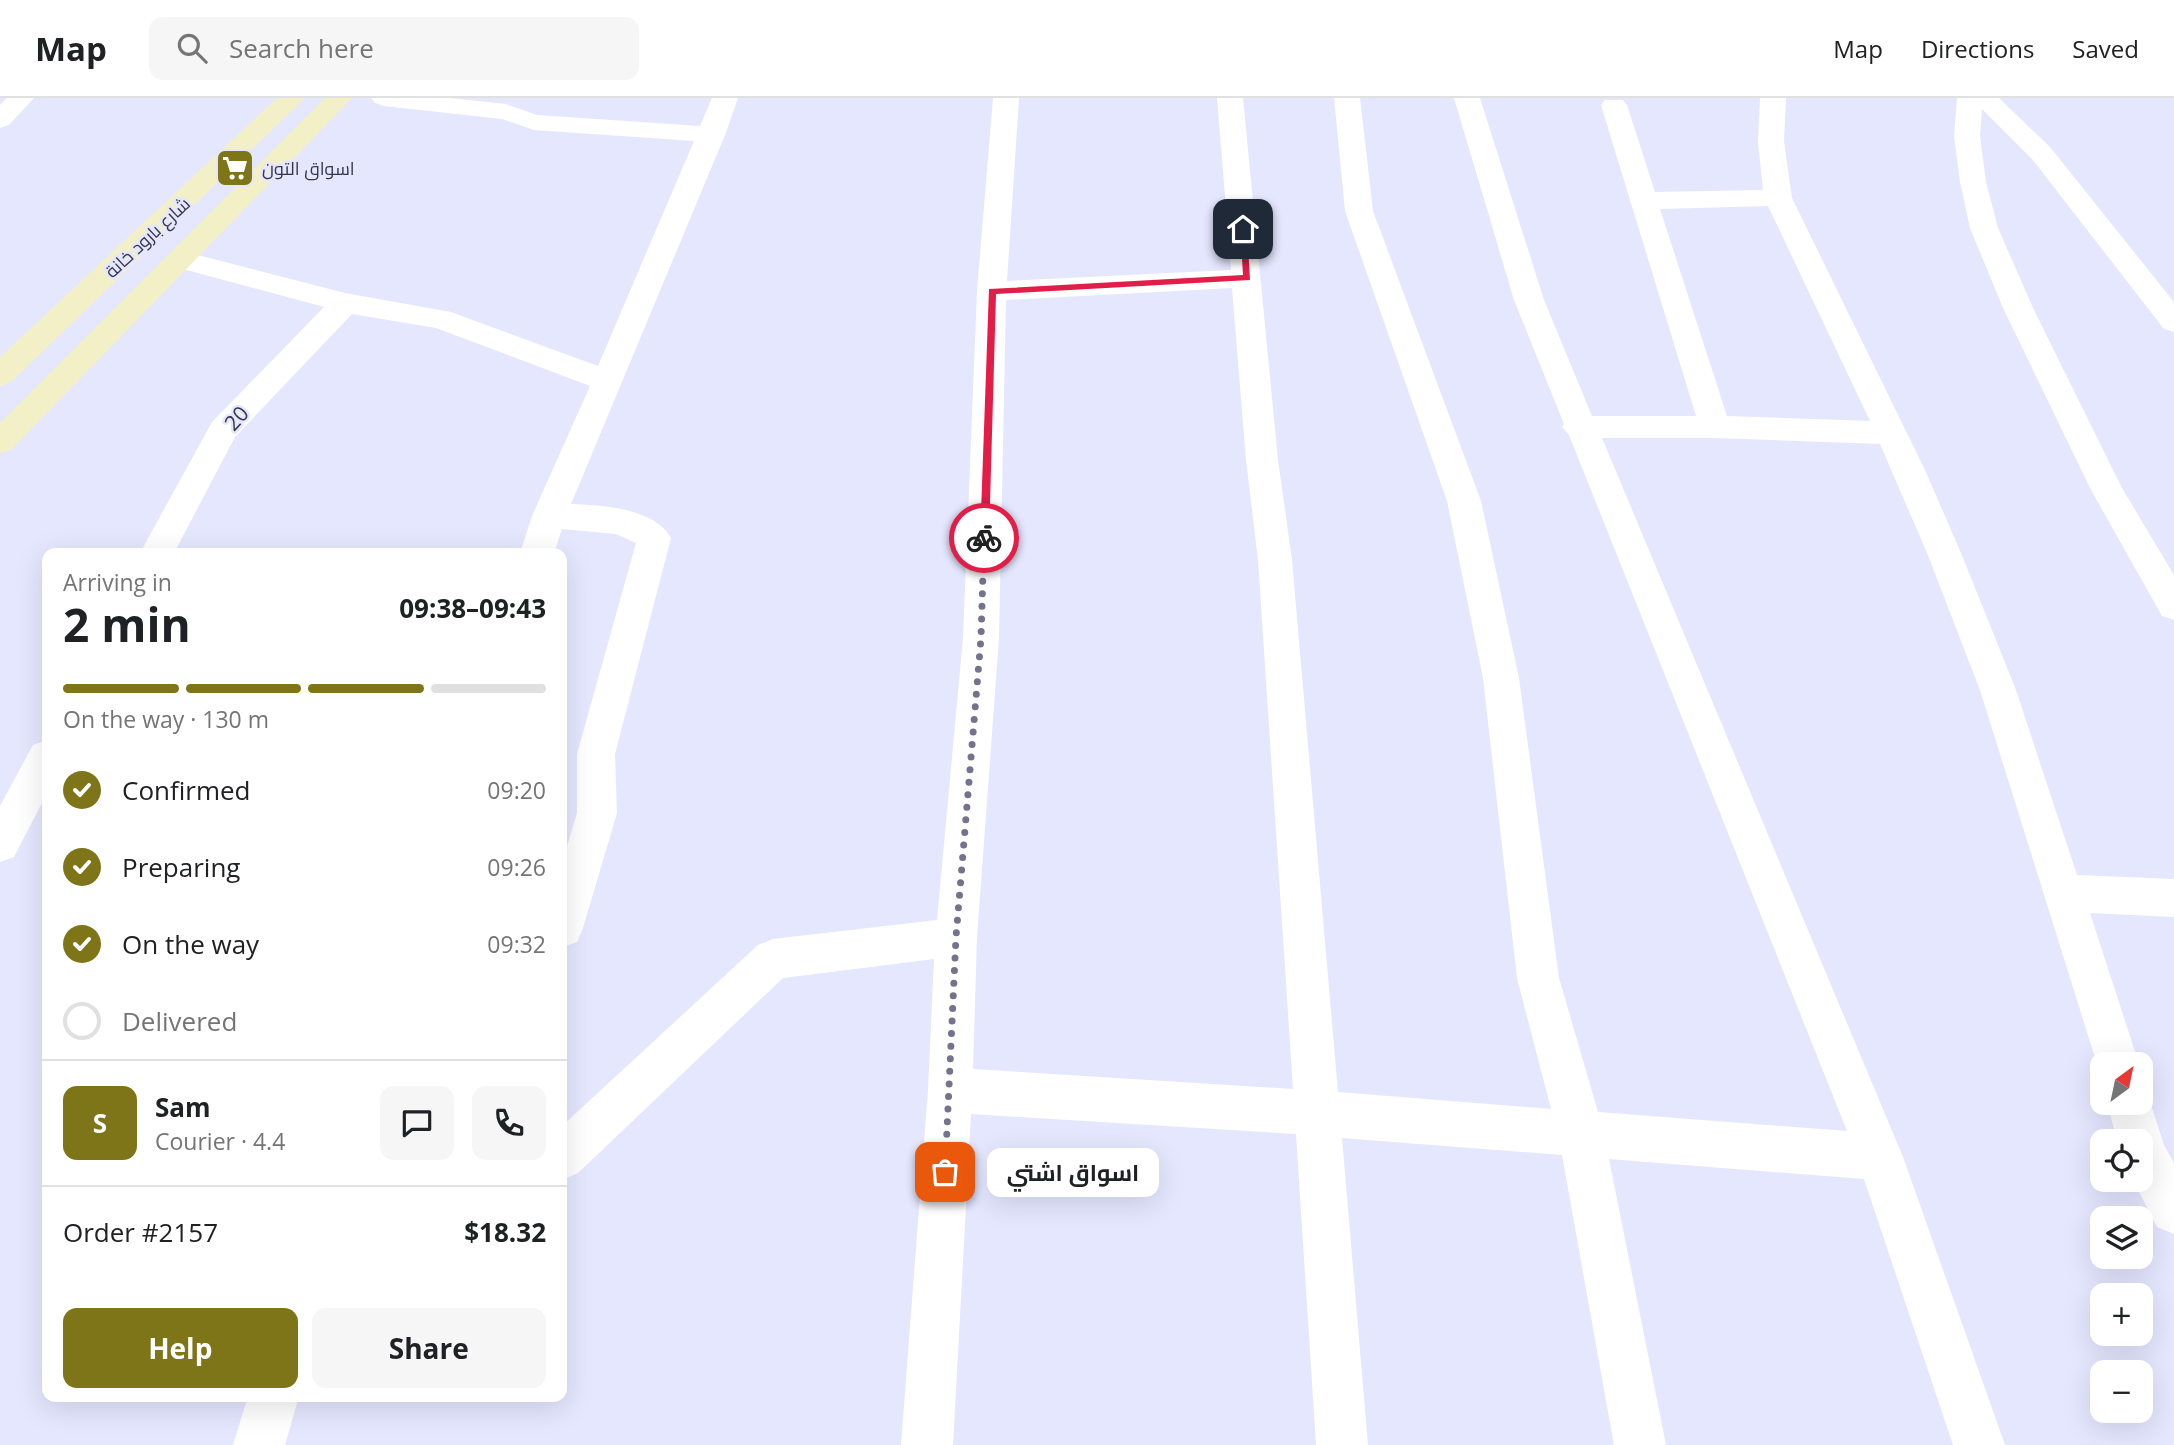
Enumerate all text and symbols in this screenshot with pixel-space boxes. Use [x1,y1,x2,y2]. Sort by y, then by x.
search box [149,17,639,80]
text: Map [35,26,107,71]
icon: search [173,29,211,67]
text: Search here [229,30,374,66]
text: Map [1833,32,1883,65]
text: Directions [1921,32,2034,65]
text: Saved [2072,32,2139,65]
supermarket icon: اسواق التون [214,147,256,189]
place label: اسواق التون [262,156,355,181]
street label: شارع بارود خانة [99,191,195,283]
pin [1213,199,1273,259]
icon: home [1224,210,1262,248]
street label: 20 [218,400,254,436]
courier [949,503,1019,573]
icon: bike [965,519,1003,557]
text: Arriving in [63,566,172,598]
text: 09:38–09:43 [399,590,546,626]
text: 2 min [63,593,191,655]
text: On the way · 130 m [63,703,269,735]
icon: check [63,771,101,809]
text: Confirmed [122,772,250,808]
text: 09:20 [487,774,546,806]
icon: check [63,848,101,886]
text: Preparing [122,849,240,885]
text: 09:26 [487,851,546,883]
icon: check [63,925,101,963]
text: On the way [122,926,259,962]
text: 09:32 [487,928,546,960]
text: Delivered [122,1003,237,1039]
north arrow [2090,1052,2152,1115]
map controls [2090,1052,2153,1423]
button: chat [380,1086,454,1160]
button: phone [472,1086,546,1160]
text: Sam [155,1089,211,1125]
text: S [93,1105,107,1141]
text: Courier · 4.4 [155,1125,285,1157]
button: locate [2090,1129,2153,1192]
pin [915,1142,975,1202]
callout: اسواق اشتي [987,1148,1158,1196]
icon: bag [926,1153,964,1191]
text: اسواق اشتي [1007,1156,1139,1188]
button: layers [2090,1206,2153,1269]
text: Order #2157 [63,1214,218,1250]
text: $18.32 [464,1214,546,1250]
button: + [2090,1283,2153,1346]
button: Help [63,1308,298,1388]
button: Share [312,1308,546,1388]
button: − [2090,1360,2153,1423]

